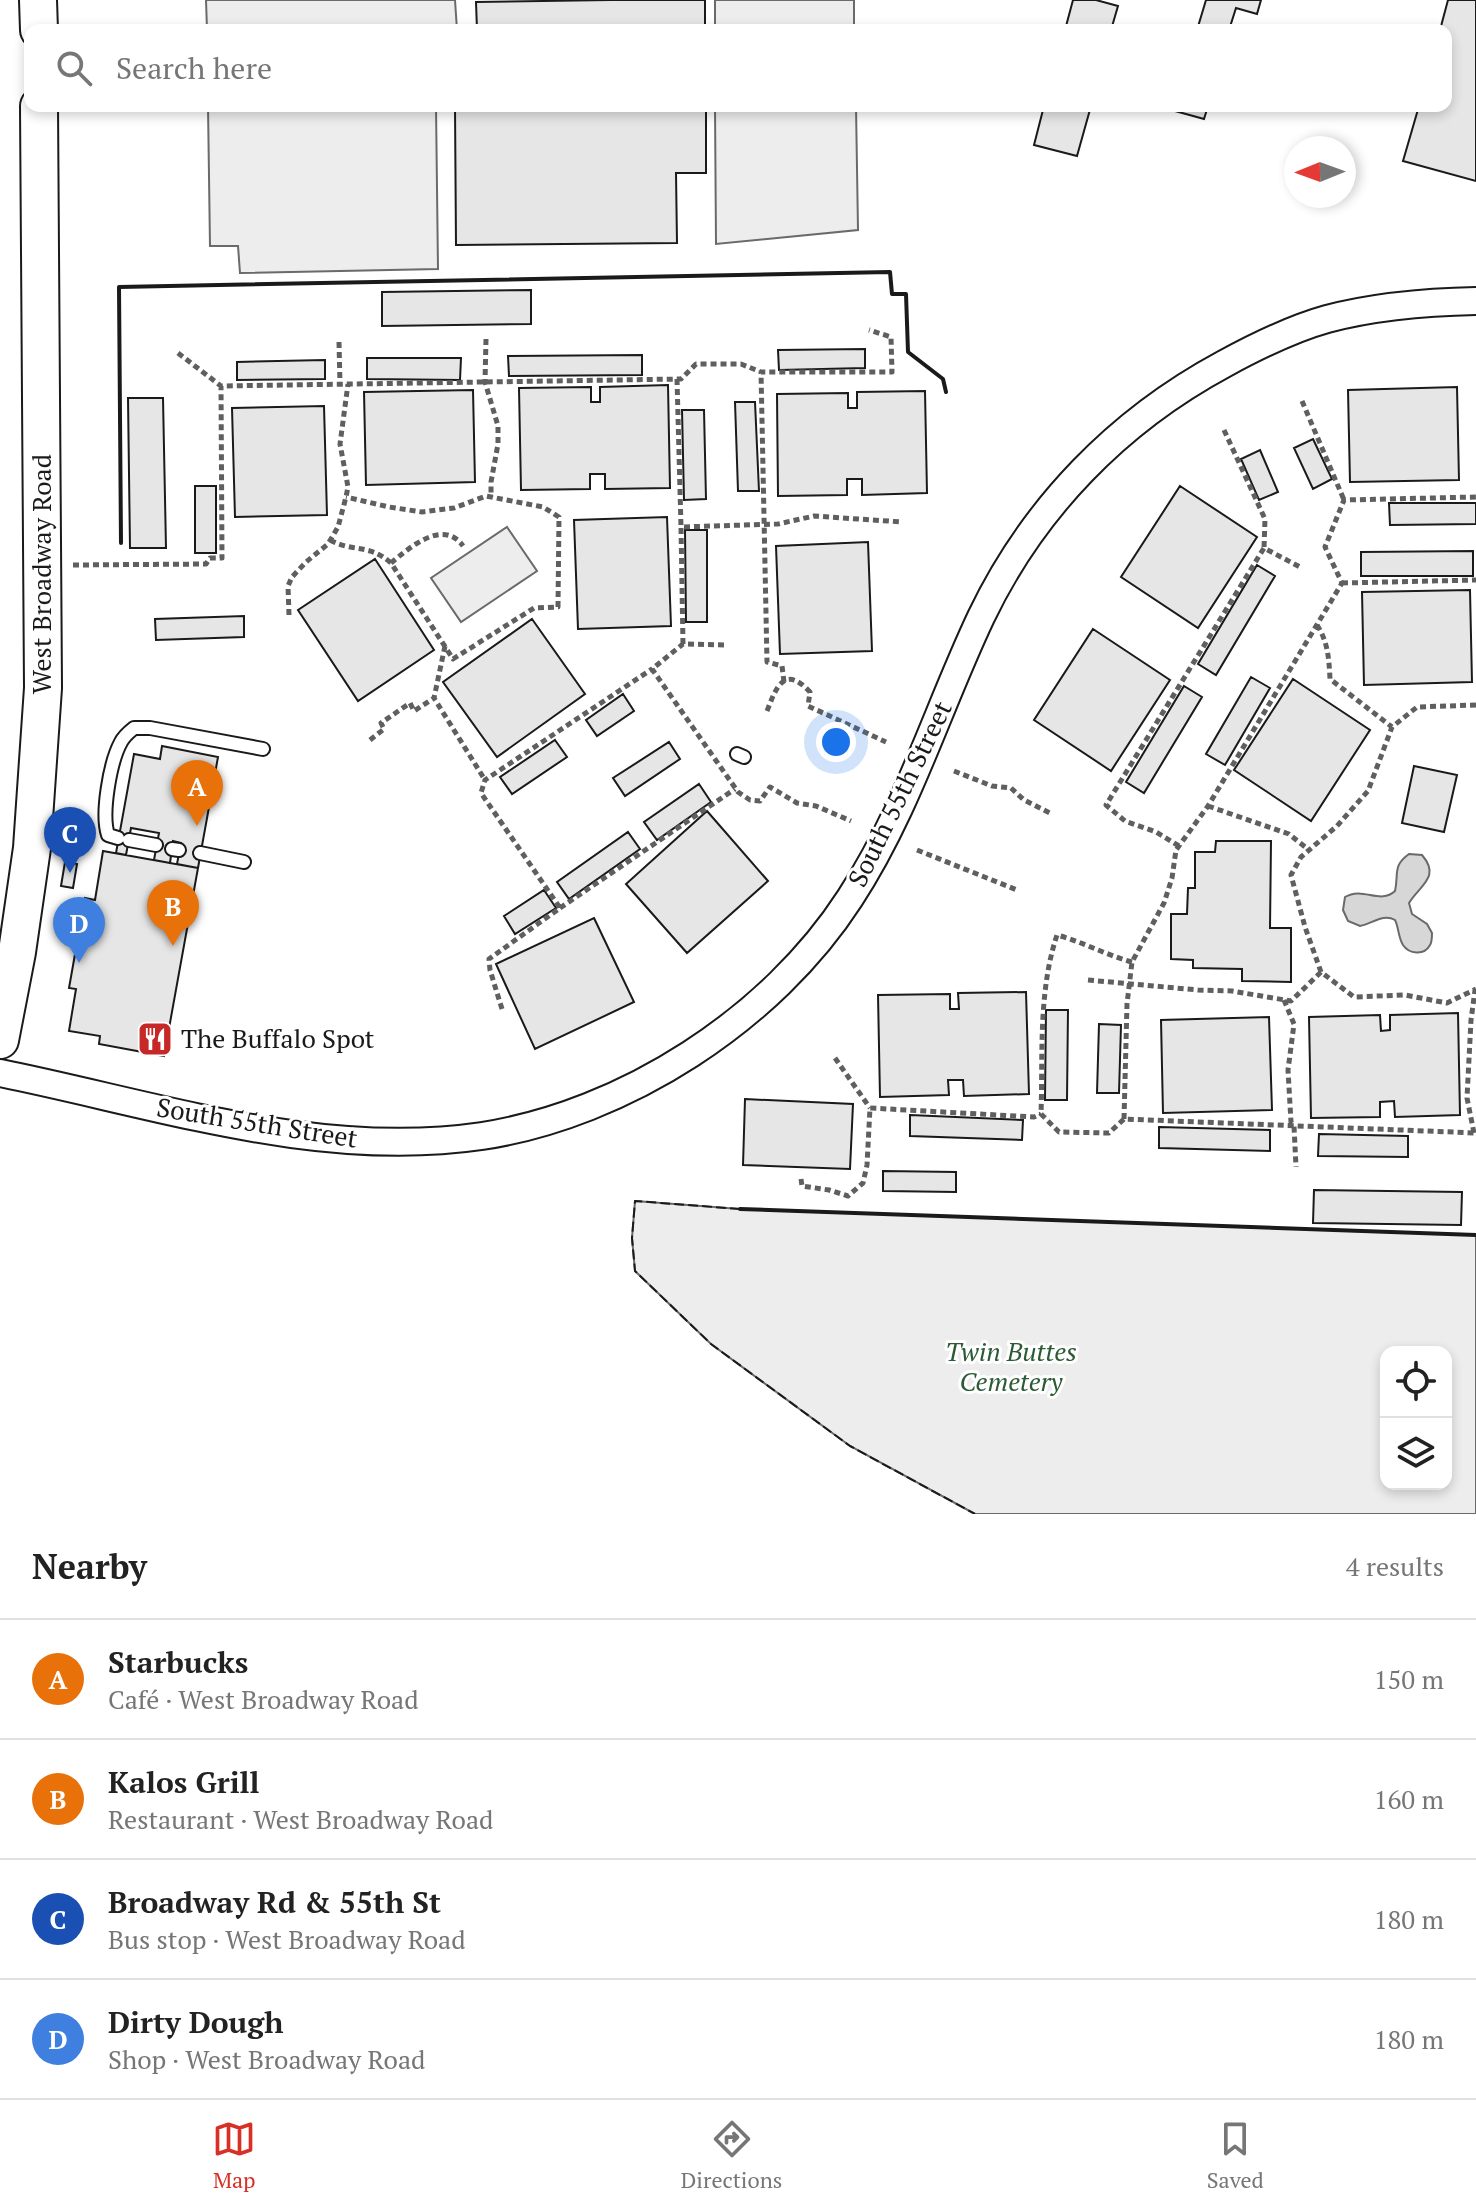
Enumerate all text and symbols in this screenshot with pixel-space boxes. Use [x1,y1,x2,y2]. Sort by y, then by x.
search box [24,24,1452,112]
icon: search [52,46,96,90]
text: Search here [116,48,272,88]
north arrow [1284,136,1356,208]
street label: West Broadway Road [24,454,58,694]
street label: South 55th Street [839,695,959,892]
your location [816,722,856,762]
pin: A [171,760,223,826]
pin: C [44,807,96,873]
pin: B [147,880,199,946]
pin: D [53,897,105,963]
restaurant icon: The Buffalo Spot [136,1020,174,1058]
place label: The Buffalo Spot [181,1021,375,1055]
street label: South 55th Street [154,1089,360,1155]
park label: Twin Buttes Cemetery [945,1334,1077,1398]
map controls [1380,1346,1452,1490]
button: locate [1380,1346,1452,1418]
button: layers [1380,1418,1452,1490]
text: Nearby [32,1544,147,1589]
text: 4 results [1346,1549,1444,1583]
text: Starbucks [108,1642,248,1682]
text: A [49,1662,67,1696]
text: 150 m [1374,1662,1444,1696]
text: Café · West Broadway Road [108,1682,419,1716]
text: Kalos Grill [108,1762,260,1802]
text: B [50,1782,66,1816]
text: 160 m [1374,1782,1444,1816]
text: Restaurant · West Broadway Road [108,1802,494,1836]
text: Broadway Rd & 55th St [108,1882,441,1922]
text: C [50,1902,66,1936]
text: 180 m [1374,1902,1444,1936]
text: Bus stop · West Broadway Road [108,1922,466,1956]
text: Dirty Dough [108,2002,283,2042]
text: D [48,2022,68,2056]
text: 180 m [1374,2022,1444,2056]
text: Shop · West Broadway Road [108,2042,426,2076]
tab: Map [212,2117,256,2194]
tab: Directions [681,2117,782,2194]
tab: Saved [1207,2117,1264,2194]

